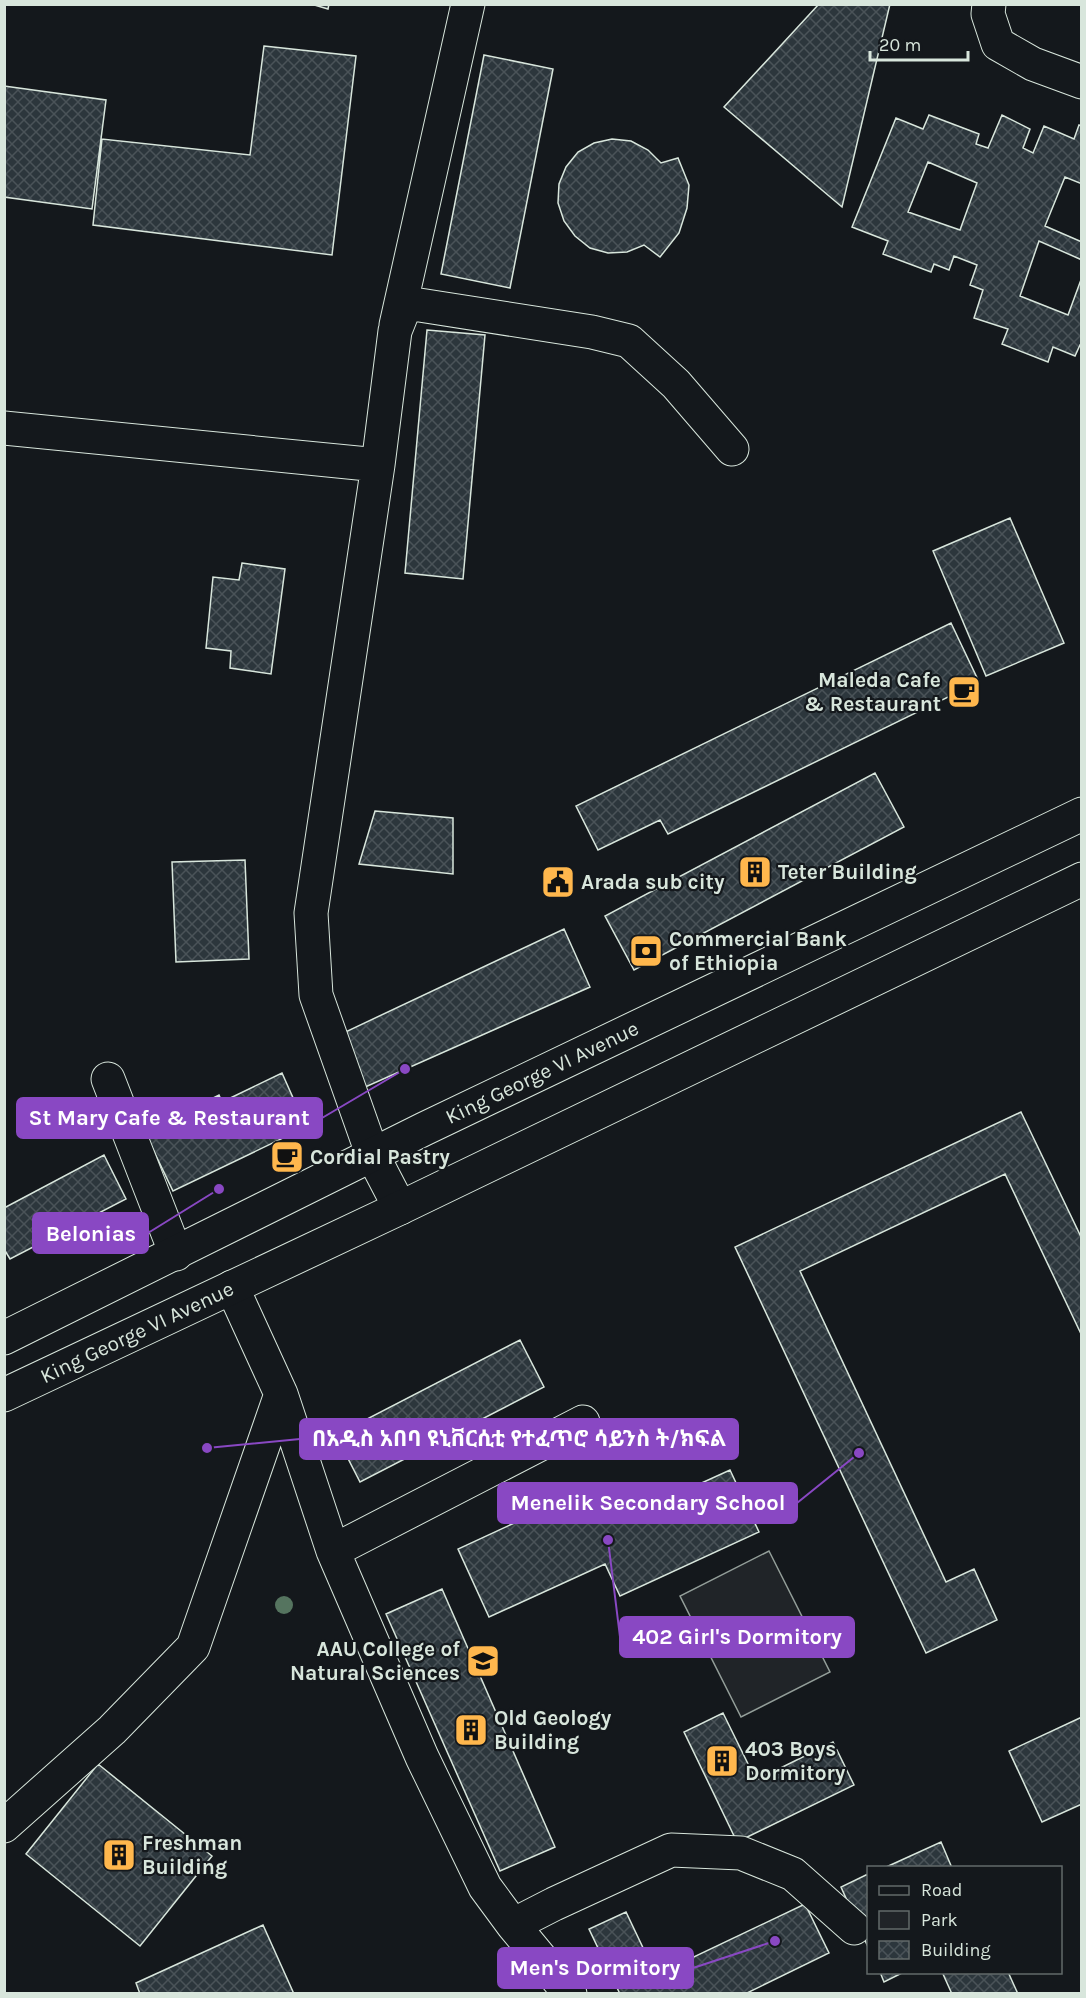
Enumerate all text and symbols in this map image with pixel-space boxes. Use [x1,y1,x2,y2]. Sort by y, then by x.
scale bar [870,24,968,62]
text: 20 m [879,34,921,56]
place label: Maleda Cafe & Restaurant [804,668,941,716]
cafe icon: Maleda Cafe & Restaurant [946,674,982,710]
building icon: Teter Building [737,854,773,890]
place label: Teter Building [778,860,917,884]
public building icon: Arada sub city [540,864,576,900]
place label: Arada sub city [581,870,725,894]
place label: Commercial Bank of Ethiopia [669,927,847,975]
bank icon: Commercial Bank of Ethiopia [628,933,664,969]
street label: King George VI Avenue [442,1016,642,1129]
callout: St Mary Cafe & Restaurant [17,1098,322,1138]
text: St Mary Cafe & Restaurant [28,1105,310,1131]
cafe icon: Cordial Pastry [269,1139,305,1175]
place label: Cordial Pastry [310,1145,450,1169]
callout: Belonias [33,1213,148,1253]
text: Belonias [46,1221,136,1247]
street label: King George VI Avenue [36,1276,238,1388]
callout: በአዲስ አበባ ዩኒቨርሲቲ የተፈጥሮ ሳይንስ ት/ክፍል [300,1419,738,1459]
text: በአዲስ አበባ ዩኒቨርሲቲ የተፈጥሮ ሳይንስ ት/ክፍል [312,1426,726,1452]
callout: Menelik Secondary School [498,1483,797,1523]
text: Menelik Secondary School [511,1490,785,1516]
callout: 402 Girl's Dormitory [620,1617,854,1657]
text: 402 Girl's Dormitory [632,1624,842,1650]
place label: AAU College of Natural Sciences [290,1637,460,1685]
school or university icon: AAU College of Natural Sciences [465,1643,501,1679]
place label: Old Geology Building [494,1706,612,1754]
building icon: Old Geology Building [453,1712,489,1748]
place label: 403 Boys Dormitory [745,1737,846,1785]
building icon: 403 Boys Dormitory [704,1743,740,1779]
place label: Freshman Building [142,1831,242,1879]
building icon: Freshman Building [101,1837,137,1873]
legend [867,1866,1062,1974]
text: Road [921,1879,962,1901]
text: Park [921,1909,958,1931]
text: Building [921,1939,991,1961]
callout: Men's Dormitory [498,1948,693,1988]
text: Men's Dormitory [510,1955,680,1981]

